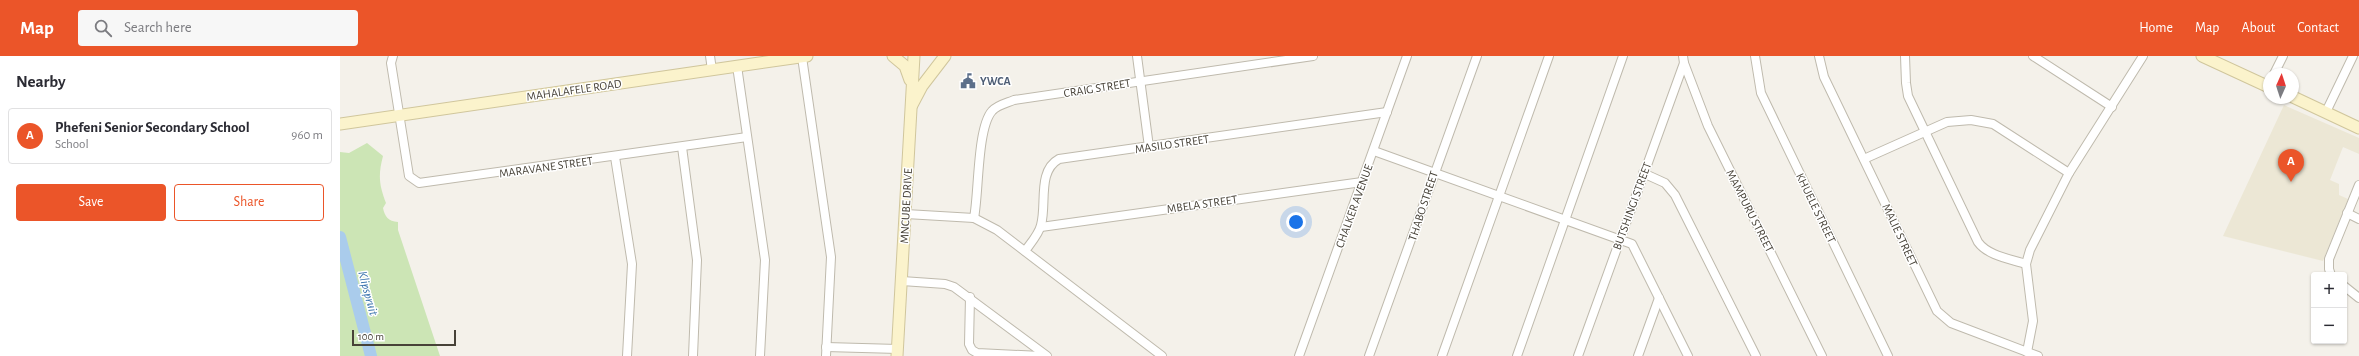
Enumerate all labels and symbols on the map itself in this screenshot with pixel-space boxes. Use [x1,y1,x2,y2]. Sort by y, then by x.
north arrow [2263,68,2299,104]
public building icon: YWCA [959,72,977,90]
place label: YWCA [980,75,1011,87]
street label: MAHALAFELE ROAD [526,77,623,103]
street label: CRAIG STREET [1063,77,1131,99]
street label: MASILO STREET [1134,133,1210,155]
pin: A [2278,149,2304,182]
street label: MARAVANE STREET [498,154,594,180]
street label: BUTSHINGI STREET [1611,160,1654,252]
street label: CHALKER AVENUE [1333,162,1375,249]
street label: MNCUBE DRIVE [898,168,914,244]
street label: MAMPURU STREET [1724,168,1776,254]
street label: THABO STREET [1406,170,1440,242]
street label: KHUELE STREET [1794,171,1838,245]
street label: MBELA STREET [1166,193,1238,215]
street label: MALIE STREET [1880,202,1920,268]
your location [1286,212,1306,232]
water label: Klipspruit [355,270,380,318]
scale bar [352,328,456,347]

